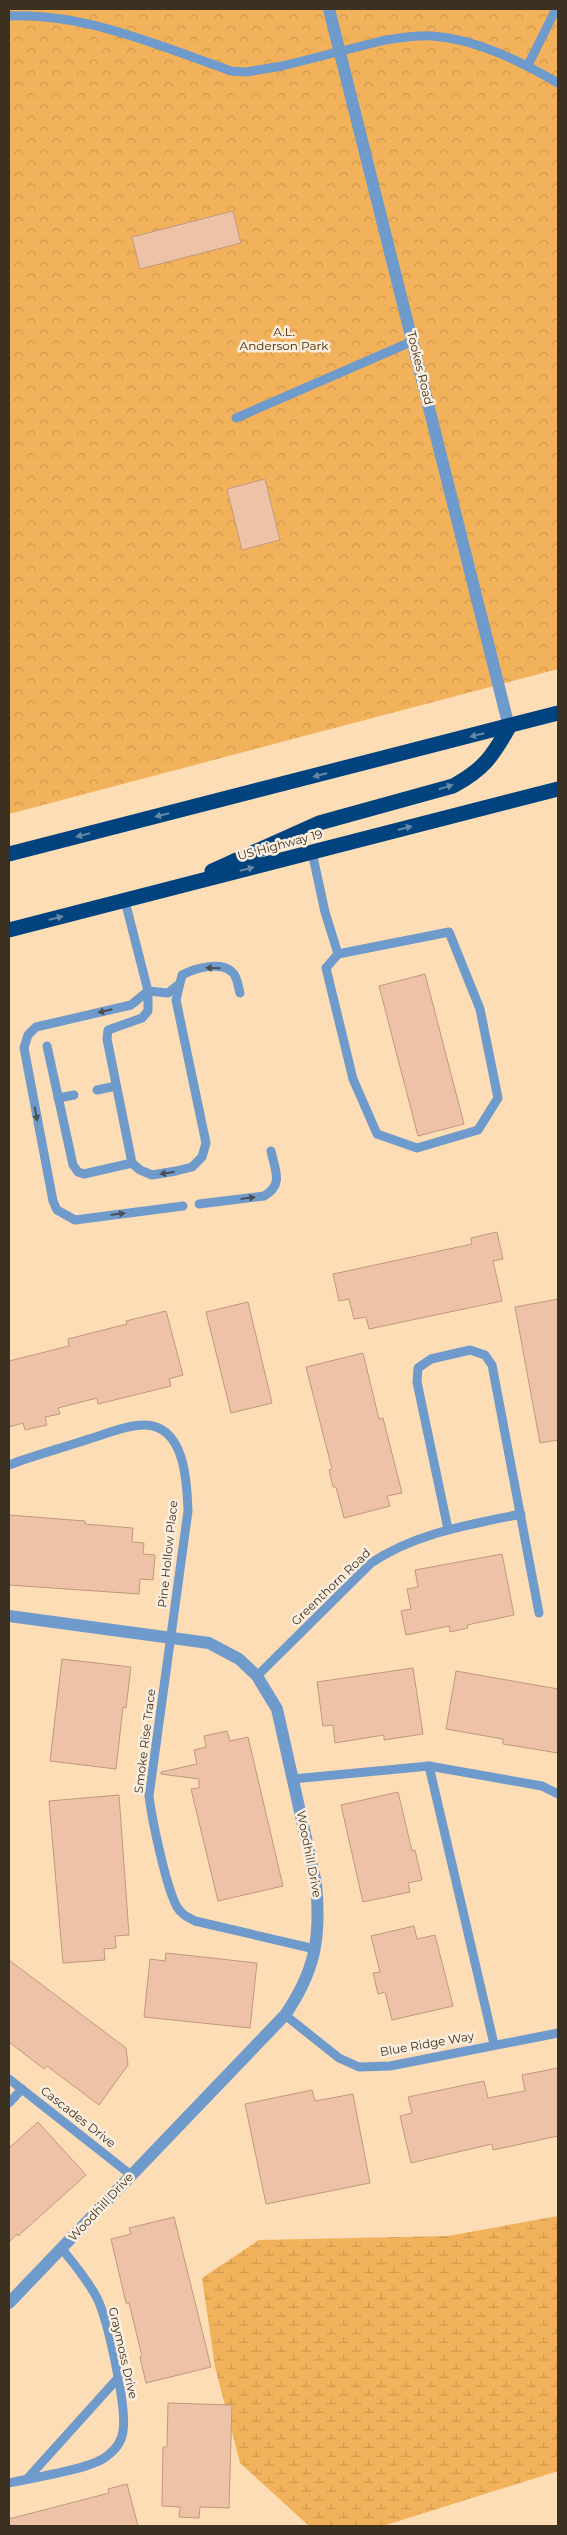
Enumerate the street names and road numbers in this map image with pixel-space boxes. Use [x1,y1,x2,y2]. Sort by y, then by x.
street label: Tookes Road [404,329,437,406]
street label: US Highway 19 [236,826,324,863]
street label: Pine Hollow Place [154,1499,181,1608]
street label: Greenthorn Road [288,1545,373,1628]
street label: Smoke Rise Trace [131,1688,158,1794]
street label: Woodhill Drive [294,1809,325,1899]
street label: Blue Ridge Way [379,2028,476,2059]
street label: Cascades Drive [38,2083,119,2151]
street label: Woodhill Drive [65,2169,136,2244]
street label: Graymoss Drive [106,2306,141,2400]

